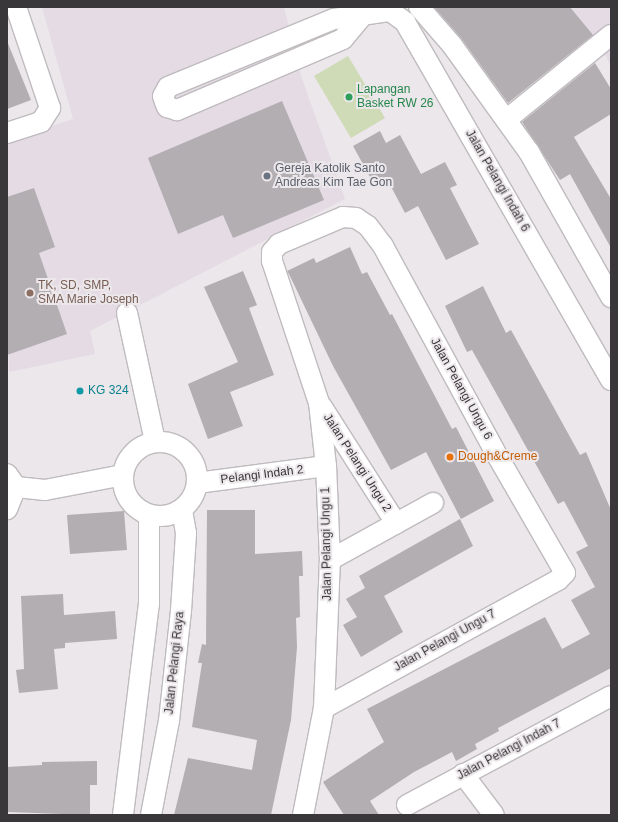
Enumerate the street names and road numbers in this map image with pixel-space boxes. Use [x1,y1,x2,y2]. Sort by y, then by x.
street label: Jalan Pelangi Indah 6 [462,127,532,235]
street label: Jalan Pelangi Ungu 6 [427,336,495,442]
street label: Jalan Pelangi Ungu 2 [320,411,394,515]
street label: Pelangi Indah 2 [220,463,304,487]
street label: Jalan Pelangi Ungu 1 [319,487,335,601]
street label: Jalan Pelangi Ungu 7 [392,607,498,675]
street label: Jalan Pelangi Raya [162,611,188,715]
street label: Jalan Pelangi Indah 7 [455,717,563,783]

